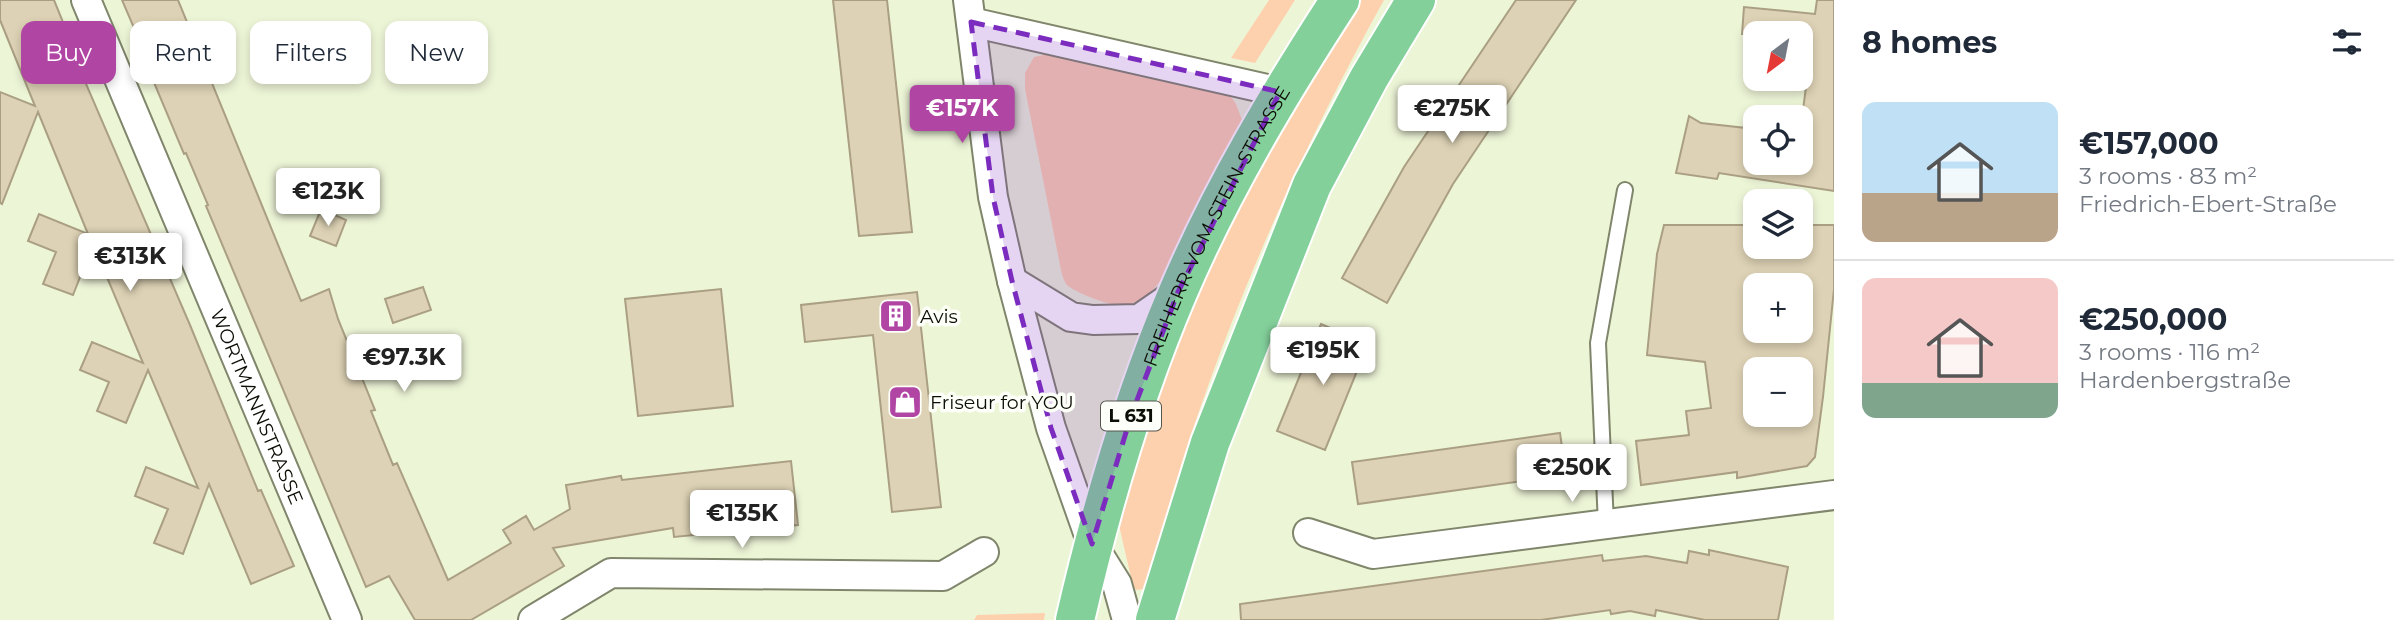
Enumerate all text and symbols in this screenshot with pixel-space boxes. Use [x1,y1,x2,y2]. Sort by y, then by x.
chip: Buy [21,21,116,84]
chip: Rent [130,21,236,84]
chip: Filters [250,21,371,84]
chip: New [385,21,488,84]
north arrow [1743,21,1813,91]
map controls [1743,21,1813,427]
icon: filters [2328,23,2366,61]
text: 8 homes [1862,24,1997,61]
street label: FREIHERR-VOM-STEIN-STRASSE [1139,82,1295,370]
pin: €157K [913,86,1011,145]
pin: €275K [1403,86,1501,145]
text: €157K [926,94,998,122]
text: €275K [1414,94,1490,122]
button: locate [1743,105,1813,175]
text: €157,000 [2079,125,2219,162]
icon: home [1918,130,2002,214]
text: 3 rooms · 83 m² [2079,162,2257,190]
pin: €123K [279,168,377,228]
text: €123K [292,177,364,205]
button: layers [1743,189,1813,259]
text: Friedrich-Ebert-Straße [2079,190,2337,218]
pin: €313K [81,233,179,293]
text: €313K [94,242,166,270]
button: + [1743,273,1813,343]
building icon: Avis [877,297,915,335]
text: €250,000 [2079,301,2227,338]
place label: Avis [920,305,958,328]
street label: WORTMANNSTRASSE [205,306,308,508]
icon: home [1918,306,2002,390]
pin: €195K [1274,328,1372,387]
pin: €97.3K [347,334,461,394]
text: €195K [1286,336,1360,364]
text: 3 rooms · 116 m² [2079,338,2260,366]
text: €97.3K [362,343,446,371]
button: − [1743,357,1813,427]
text: Hardenbergstraße [2079,366,2291,394]
shop icon: Friseur for YOU [886,383,924,421]
place label: Friseur for YOU [930,391,1074,414]
road number: L 631 [1101,402,1161,430]
pin: €250K [1523,444,1621,504]
text: €250K [1533,453,1611,481]
pin: €135K [693,490,791,550]
text: €135K [706,499,778,527]

